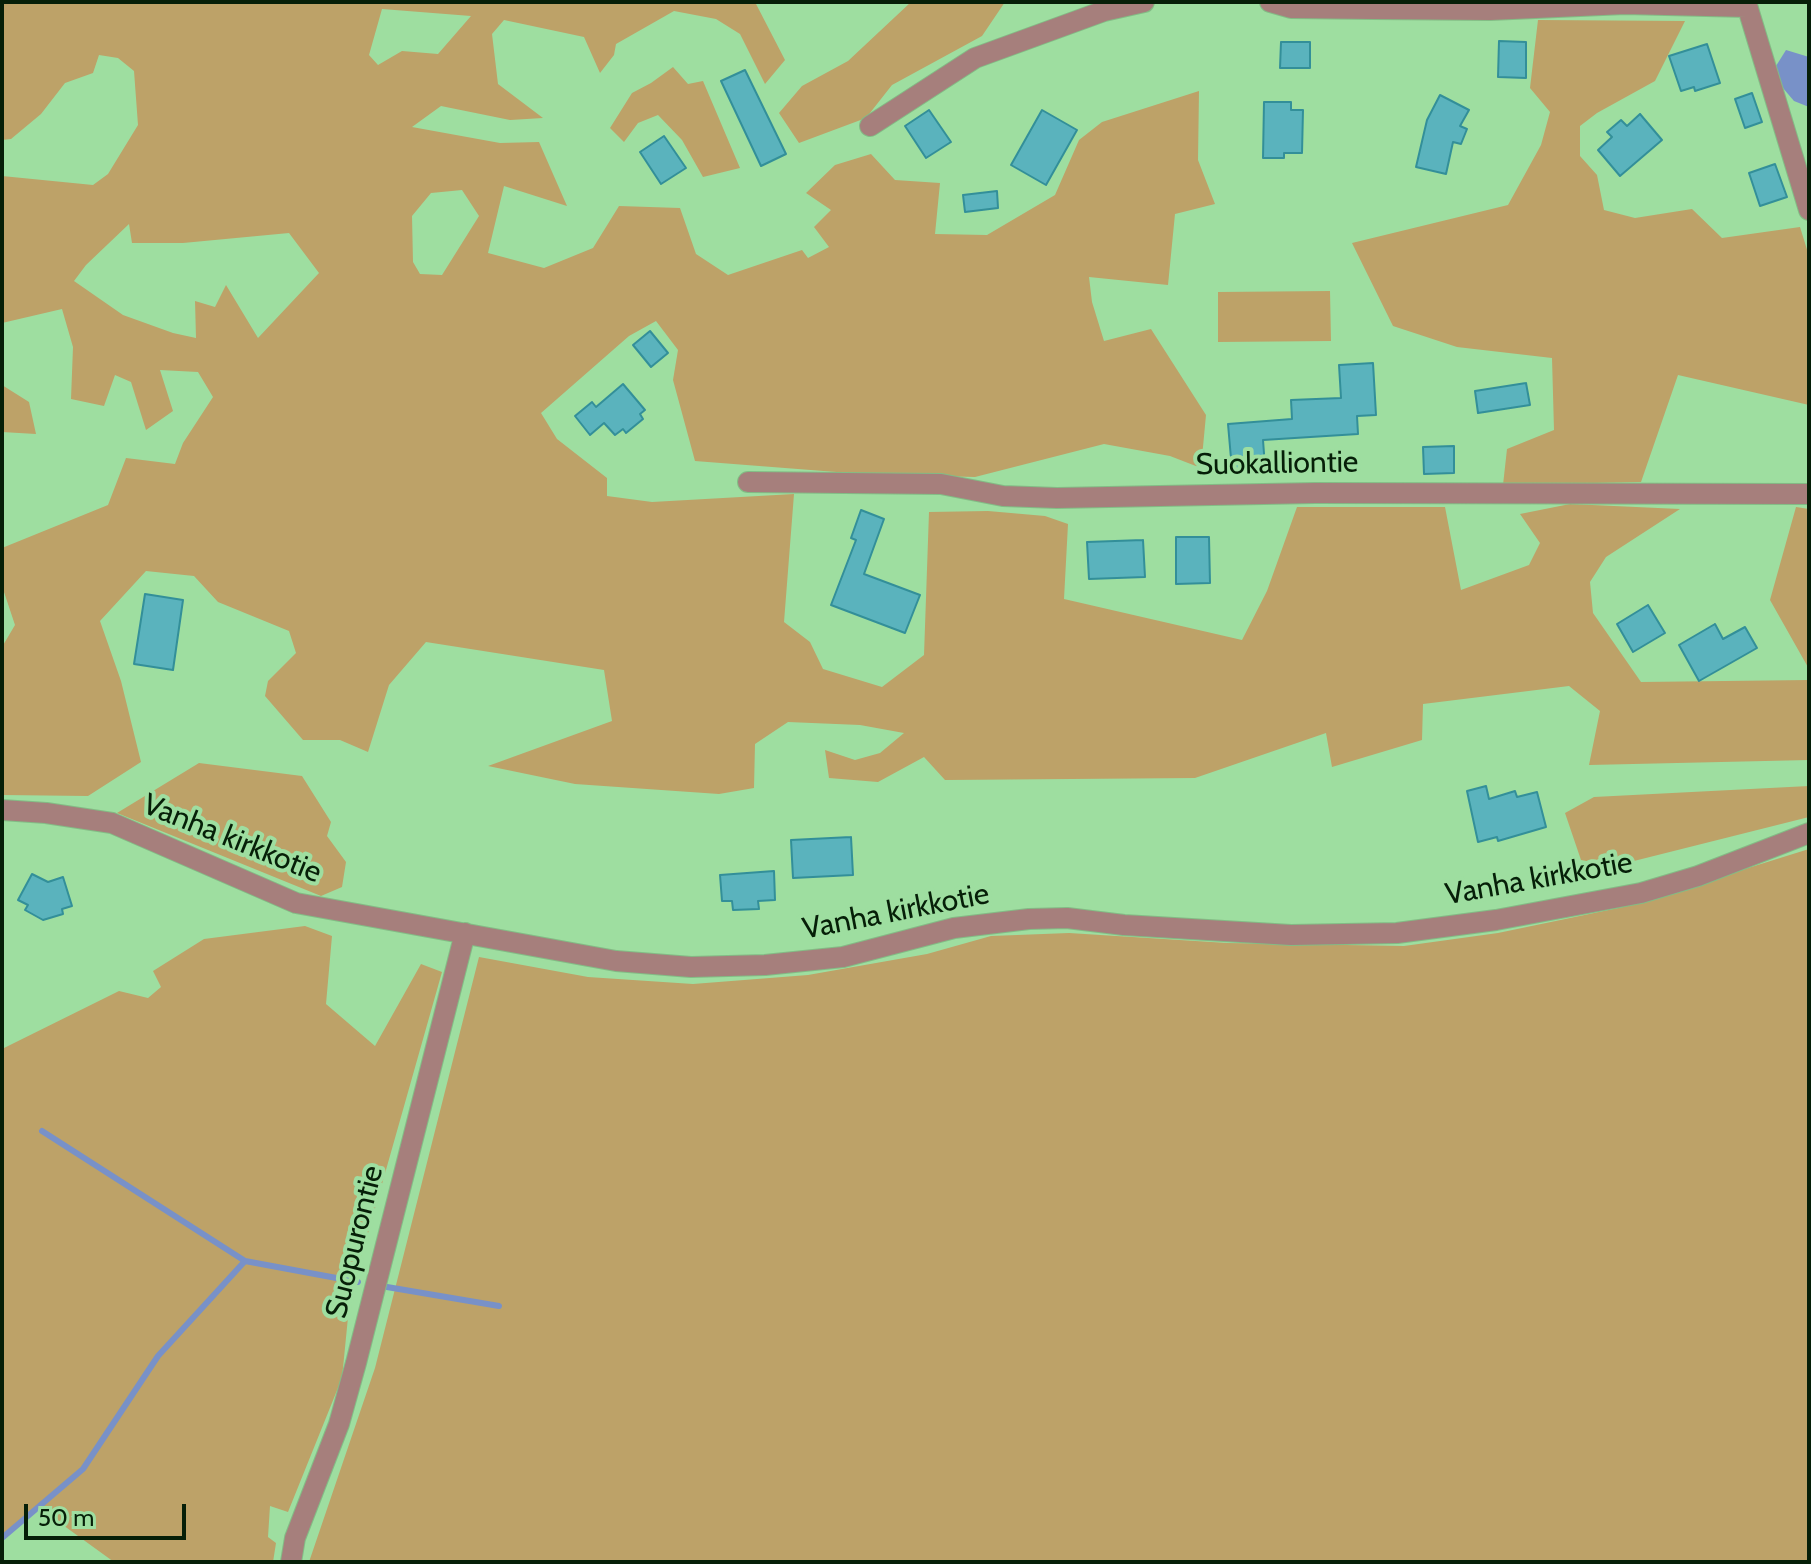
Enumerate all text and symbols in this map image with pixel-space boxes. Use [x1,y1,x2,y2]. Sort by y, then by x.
street label: Suokalliontie [1195,445,1359,483]
street label: Vanha kirkkotie [137,787,327,891]
street label: Vanha kirkkotie [1443,845,1635,913]
street label: Vanha kirkkotie [800,876,992,948]
street label: Suopurontie [319,1162,391,1322]
scale bar [28,1488,190,1538]
text: 50 m [38,1503,94,1532]

